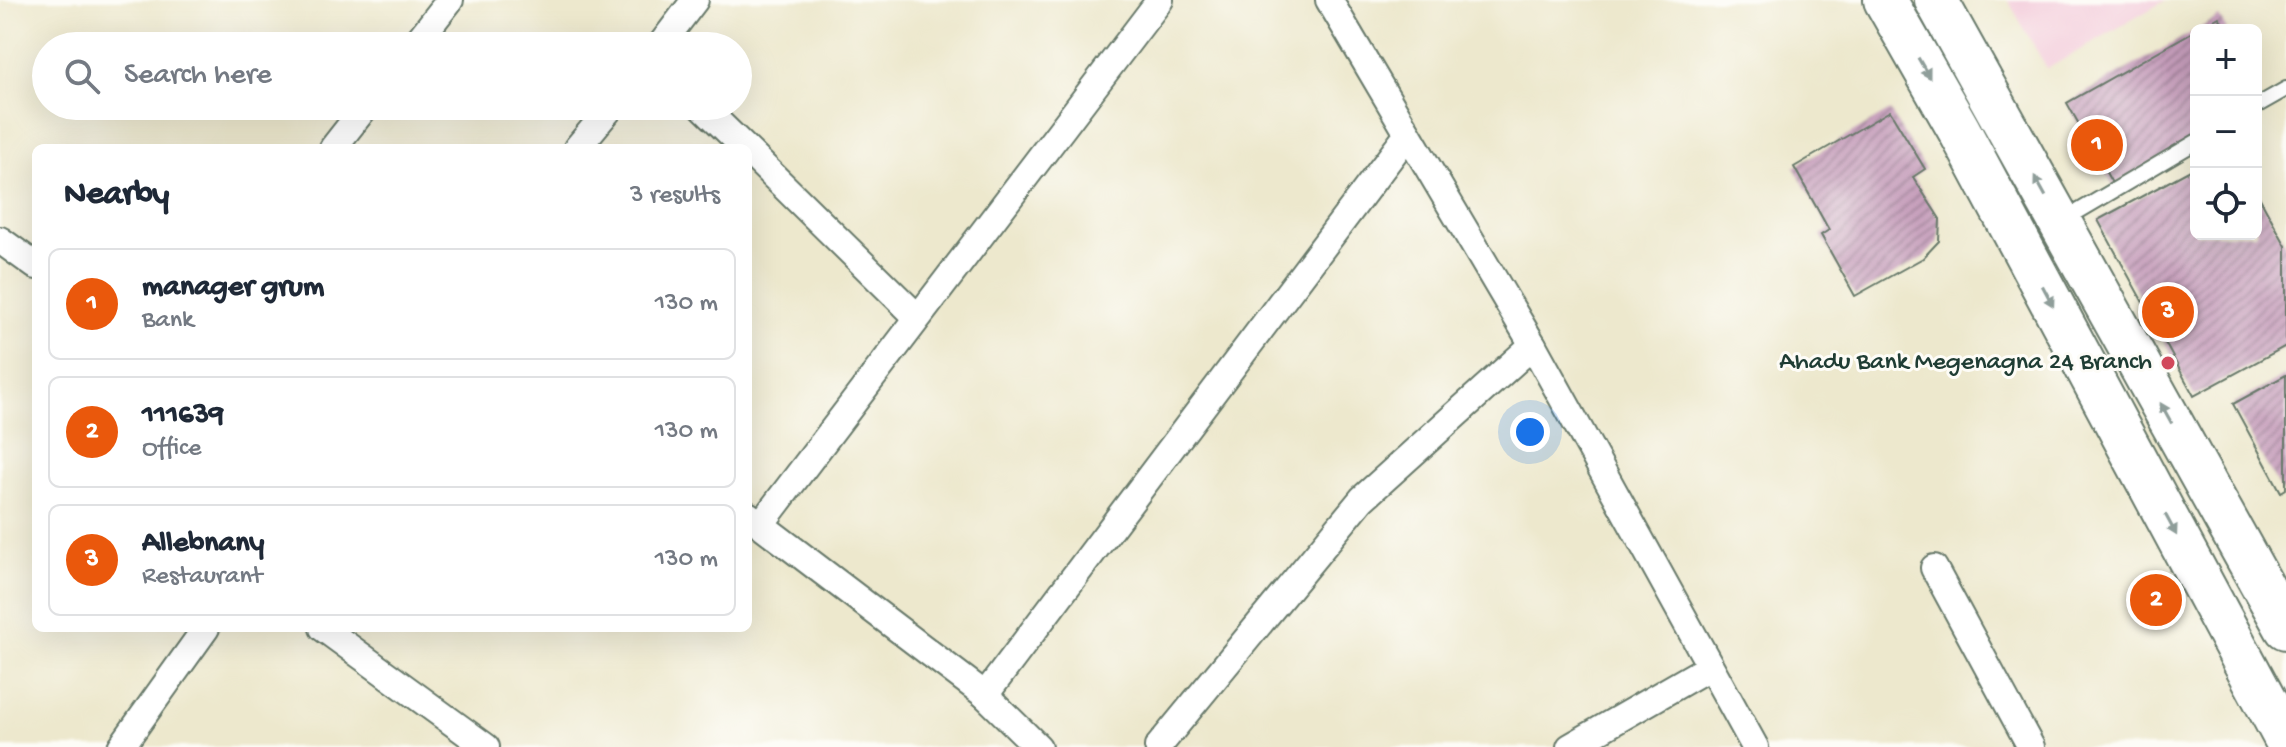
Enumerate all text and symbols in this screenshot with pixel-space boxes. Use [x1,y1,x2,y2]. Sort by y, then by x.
map controls [2190,24,2262,240]
button: + [2190,24,2262,96]
search box [32,32,752,120]
icon: search [60,54,104,98]
one-way arrow [1916,57,1930,79]
text: Search here [124,59,272,94]
button: − [2190,96,2262,168]
pin: 1 [2071,115,2123,175]
button: locate [2190,168,2262,240]
one-way arrow [2033,174,2047,197]
text: Nearby [64,176,169,216]
text: 3 results [630,181,720,212]
text: manager grum [142,271,324,306]
pin: 3 [2142,282,2194,342]
one-way arrow [2041,285,2055,307]
text: 1 [87,289,97,320]
text: 130 m [655,289,718,320]
text: Bank [142,306,194,337]
place label: Ahadu Bank Megenagna 24 Branch [1779,348,2152,379]
marker: Ahadu Bank Megenagna 24 Branch [2159,354,2177,372]
text: 111639 [142,399,224,434]
one-way arrow [2159,402,2173,424]
your location [1510,412,1550,452]
text: 2 [86,417,98,448]
text: 130 m [655,417,718,448]
text: Office [142,434,201,465]
one-way arrow [2164,514,2177,537]
text: Allebnany [142,527,264,562]
text: 3 [85,545,99,576]
text: 130 m [655,545,718,576]
text: Restaurant [142,562,262,593]
pin: 2 [2130,570,2182,630]

